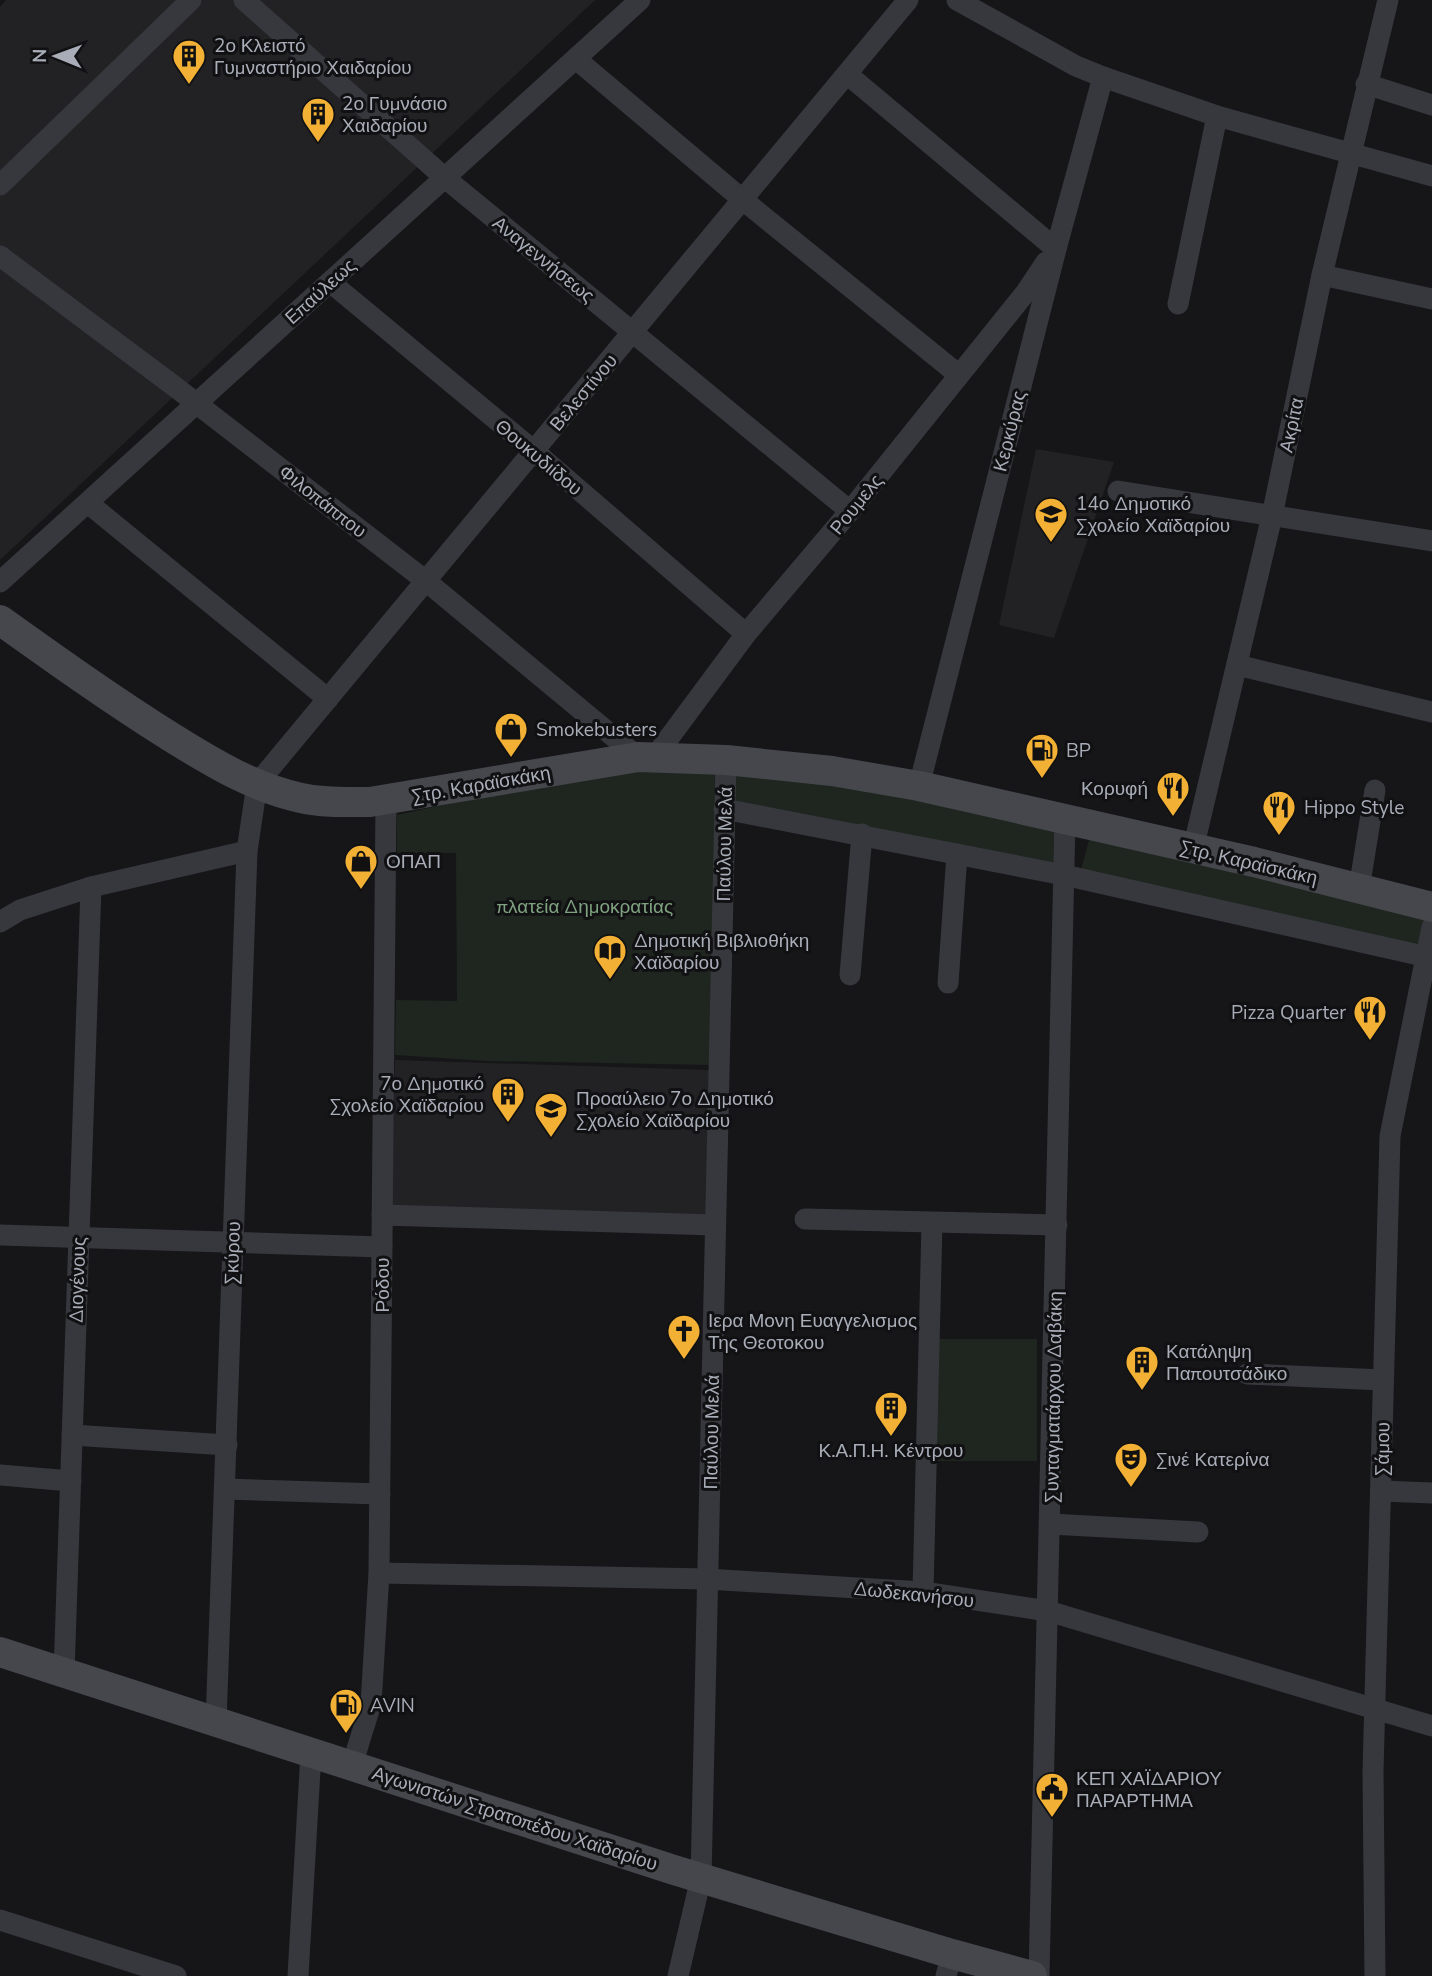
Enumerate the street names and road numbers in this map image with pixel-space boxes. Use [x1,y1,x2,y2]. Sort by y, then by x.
street label: Αναγεννήσεως [487,210,600,309]
street label: Επαύλεως [280,253,362,331]
street label: Βελεστίνου [544,349,624,437]
street label: Κερκύρας [987,388,1033,475]
street label: Ακρίτα [1273,395,1310,455]
street label: Θουκυδιίδου [489,414,587,502]
street label: Φιλοπάππου [273,459,372,544]
street label: Ρουμελς [824,469,889,540]
street label: Στρ. Καραϊσκάκη [410,760,553,810]
street label: Παύλου Μελά [711,786,739,902]
street label: Στρ. Καραϊσκάκη [1177,835,1320,891]
street label: Σκύρου [219,1221,247,1285]
street label: Διογένους [64,1236,92,1324]
street label: Ρόδου [370,1258,396,1312]
street label: Συνταγματάρχου Δαβάκη [1039,1291,1069,1503]
street label: Παύλου Μελά [698,1374,726,1490]
street label: Σάμου [1370,1422,1396,1476]
street label: Δωδεκανήσου [852,1576,975,1614]
street label: Αγωνιστών Στρατοπέδου Χαϊδαρίου [369,1760,661,1877]

